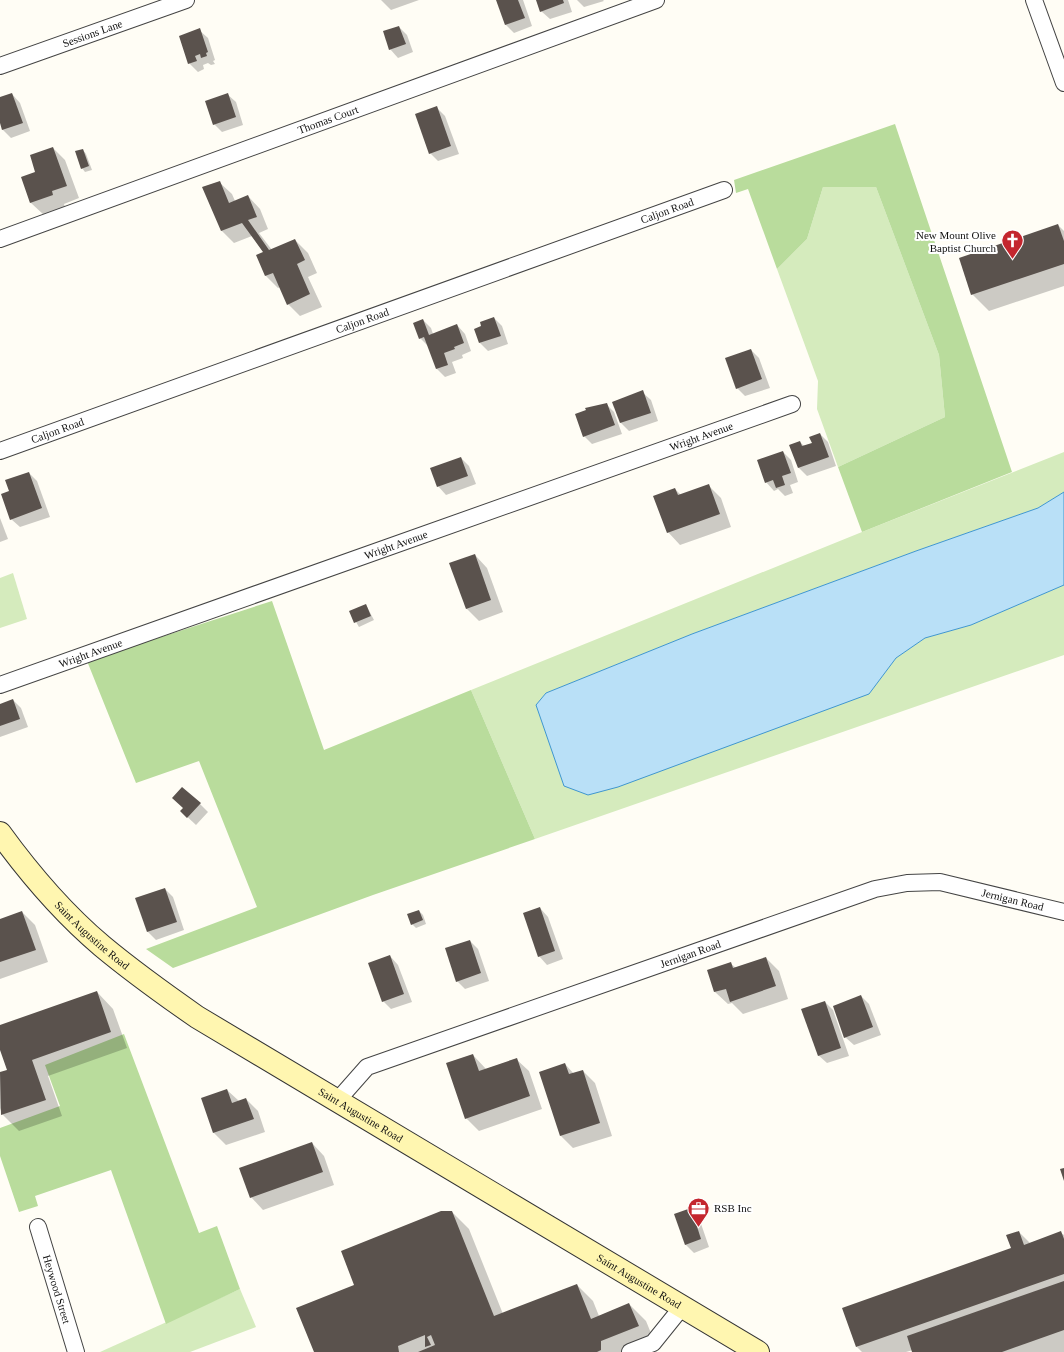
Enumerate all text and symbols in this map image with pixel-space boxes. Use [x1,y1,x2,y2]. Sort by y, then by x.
street label: Sessions Lane [61,17,124,49]
street label: Thomas Court [296,103,360,136]
street label: Caljon Road [639,195,696,226]
church icon: New Mount Olive Baptist Church [999,228,1025,261]
place label: New Mount Olive Baptist Church [916,229,996,254]
street label: Caljon Road [334,305,391,335]
street label: Caljon Road [29,415,86,445]
street label: Wright Avenue [668,419,735,453]
street label: Wright Avenue [363,528,429,561]
street label: Wright Avenue [57,636,124,670]
street label: Jernigan Road [981,886,1045,913]
street label: Saint Augustine Road [52,899,132,972]
street label: Jernigan Road [659,937,723,970]
street label: Saint Augustine Road [317,1085,406,1145]
office icon: RSB Inc [685,1195,711,1228]
place label: RSB Inc [714,1202,752,1214]
street label: Saint Augustine Road [595,1251,684,1311]
street label: Heywood Street [41,1253,73,1325]

